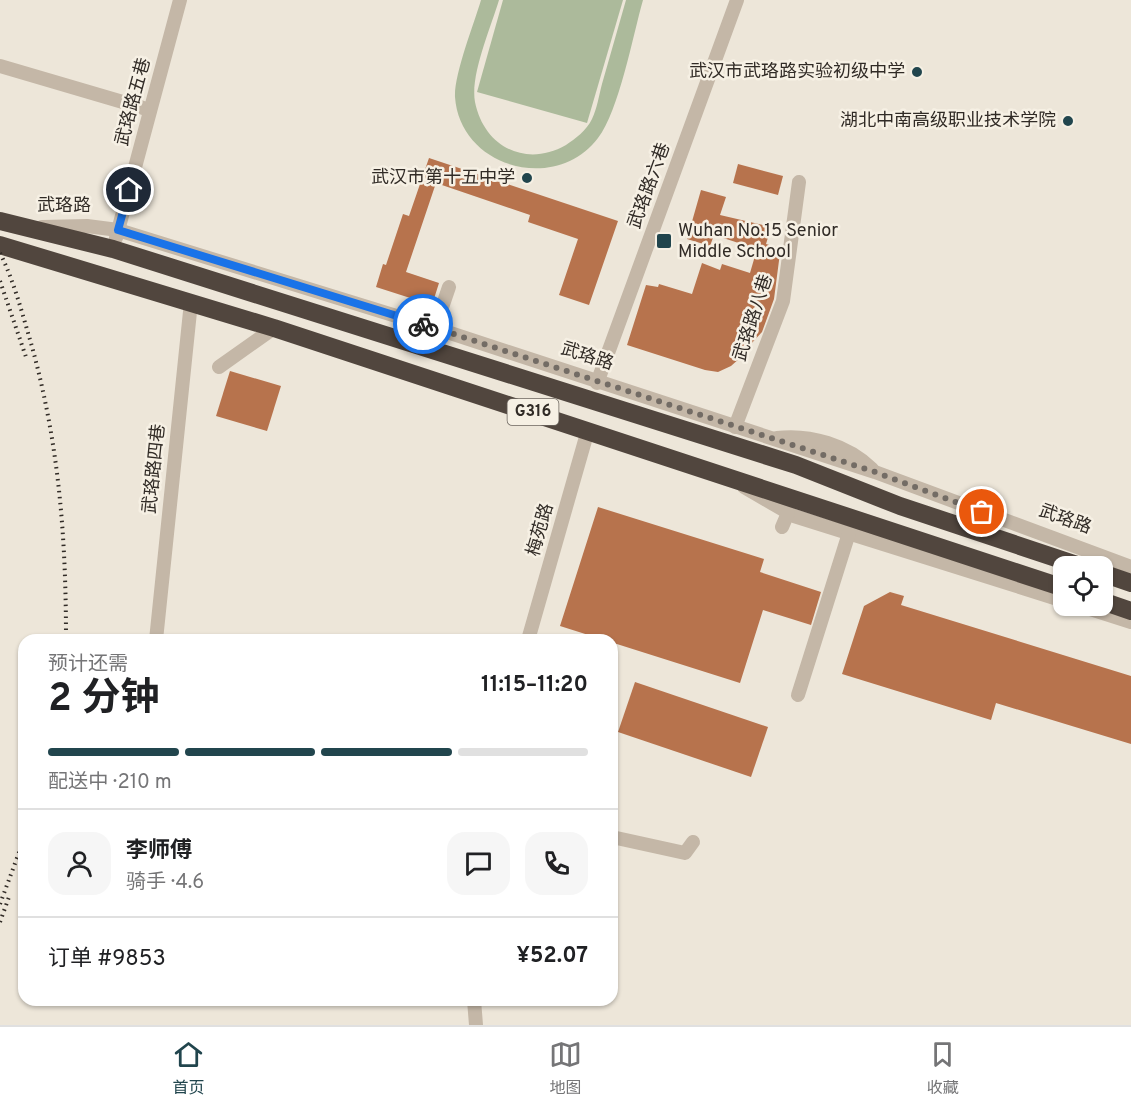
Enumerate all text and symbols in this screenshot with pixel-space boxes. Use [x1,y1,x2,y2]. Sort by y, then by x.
street label: 武珞路五巷 [111,56,157,148]
place label: 武汉市武珞路实验初级中学 [689,61,905,84]
marker: 武汉市武珞路实验初级中学 [910,65,924,79]
place label: 湖北中南高级职业技术学院 [840,110,1056,133]
marker: 湖北中南高级职业技术学院 [1061,114,1075,128]
street label: 武珞路六巷 [624,140,676,232]
pin [103,164,154,215]
place label: 武汉市第十五中学 [371,167,515,190]
marker: 武汉市第十五中学 [520,171,534,185]
icon: home [112,173,145,206]
street label: 武珞路 [37,195,91,218]
place label: Wuhan No.15 Senior Middle School [678,220,838,264]
marker: Wuhan No.15 Senior Middle School [655,232,673,250]
street label: 武珞路八巷 [729,272,779,364]
courier [393,294,453,354]
icon: bike [407,308,440,341]
street label: 武珞路 [558,338,616,376]
road number: G316 [508,399,558,425]
street label: 武珞路四巷 [139,423,171,515]
pin [956,486,1007,537]
icon: bag [965,495,998,528]
street label: 武珞路 [1036,500,1094,540]
street label: 梅苑路 [523,501,559,559]
map controls [1053,556,1113,616]
button: locate [1053,556,1113,616]
text: 预计还需 [48,652,128,678]
text: 11:15–11:20 [481,672,588,699]
text: 2 分钟 [48,676,160,725]
text: 配送中 · 210 m [48,770,172,796]
button: person [48,832,111,895]
button: chat [447,832,510,895]
button: phone [525,832,588,895]
text: 李师傅 [126,838,192,865]
text: 骑手 · 4.6 [126,870,204,896]
text: ¥52.07 [517,943,588,970]
text: 订单 #9853 [48,946,166,973]
tab: 首页 [172,1038,205,1099]
tab: 地图 [549,1038,582,1099]
tab: 收藏 [926,1038,959,1099]

